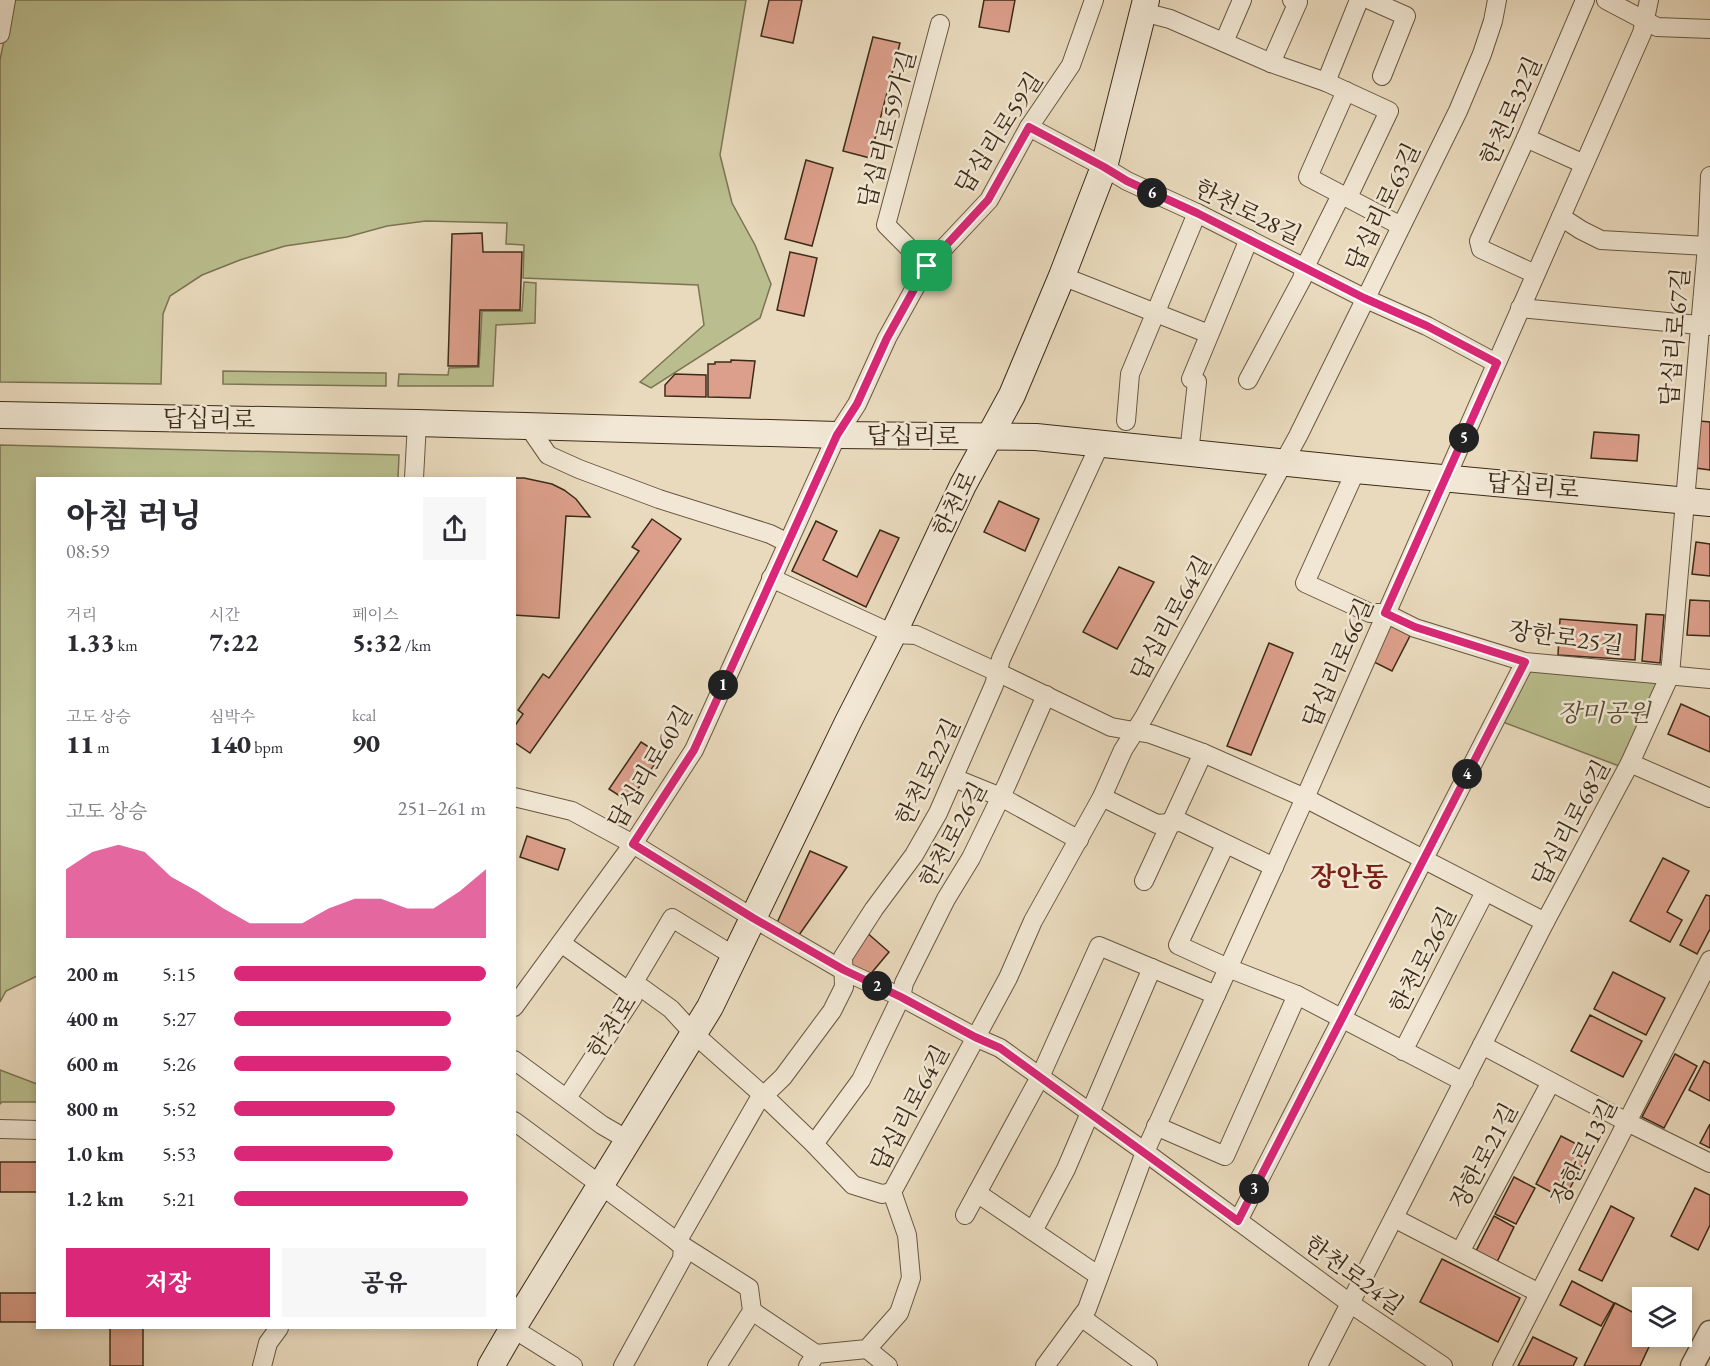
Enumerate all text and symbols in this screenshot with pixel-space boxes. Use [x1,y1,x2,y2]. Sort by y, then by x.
street label: 답십리로59가길 [851,47,922,211]
street label: 한천로32길 [1473,52,1548,170]
street label: 답십리로59길 [948,66,1049,199]
street label: 답십리로63길 [1338,138,1427,276]
street label: 한천로28길 [1189,172,1307,251]
pin: 6 [1137,178,1167,208]
text: 6 [1148,182,1156,203]
pin [901,240,952,291]
icon: arrive [910,249,943,282]
street label: 답십리로67길 [1653,266,1696,408]
street label: 답십리로 [162,402,256,435]
street label: 답십리로 [866,419,960,452]
pin: 5 [1449,423,1479,453]
text: 5 [1460,427,1468,448]
street label: 한천로 [925,466,984,542]
street label: 답십리로 [1485,466,1581,505]
text: 아침 러닝 [66,494,202,537]
button: share [423,497,486,560]
text: 08:59 [66,538,109,564]
street label: 답십리로64길 [1123,549,1218,686]
street label: 답십리로66길 [1295,593,1380,733]
text: 거리 [66,604,97,625]
text: 시간 [209,604,240,625]
text: 페이스 [352,604,398,625]
street label: 장한로25길 [1507,614,1626,661]
text: 1.33 [66,625,115,659]
text: 7:22 [209,625,259,659]
text: 5:32 [352,625,402,659]
text: km [115,635,138,656]
text: /km [402,635,431,656]
pin: 1 [708,670,738,700]
text: 1 [719,674,727,695]
park label: 장미공원 [1558,697,1652,728]
street label: 답십리로60길 [600,699,699,834]
text: kcal [352,705,376,726]
text: 고도 상승 [66,706,131,727]
text: 심박수 [209,706,255,727]
street label: 한천로22길 [888,713,967,831]
text: 90 [352,726,380,760]
text: 11 [66,727,94,761]
text: 140 [209,727,251,761]
text: m [94,737,110,758]
text: bpm [251,737,283,758]
street label: 답십리로68길 [1524,754,1617,891]
pin: 4 [1452,759,1482,789]
text: 4 [1463,763,1471,784]
street label: 한천로26길 [912,776,993,893]
text: 251–261 m [398,795,486,821]
text: 고도 상승 [66,798,147,824]
district label: 장안동 [1310,859,1388,894]
street label: 한천로26길 [1382,901,1463,1018]
text: 200 m [66,961,119,987]
text: 5:15 [162,961,196,987]
pin: 2 [862,971,892,1001]
text: 2 [873,975,881,996]
street label: 한천로 [580,989,643,1064]
text: 400 m [66,1006,119,1032]
text: 5:27 [162,1006,196,1032]
street label: 답십리로64길 [863,1039,956,1176]
text: 600 m [66,1051,119,1077]
text: 5:26 [162,1051,196,1077]
street label: 장한로13길 [1543,1093,1624,1210]
text: 800 m [66,1096,119,1122]
text: 5:52 [162,1096,196,1122]
street label: 장한로21길 [1443,1097,1524,1214]
text: 1.0 km [66,1141,124,1167]
text: 5:53 [162,1141,196,1167]
pin: 3 [1239,1174,1269,1204]
text: 3 [1250,1178,1258,1199]
text: 1.2 km [66,1186,124,1212]
text: 5:21 [162,1186,196,1212]
street label: 한천로24길 [1298,1228,1410,1321]
button: 저장 [66,1248,270,1317]
button: 공유 [282,1248,486,1317]
map controls [1632,1287,1692,1347]
button: layers [1632,1287,1692,1347]

